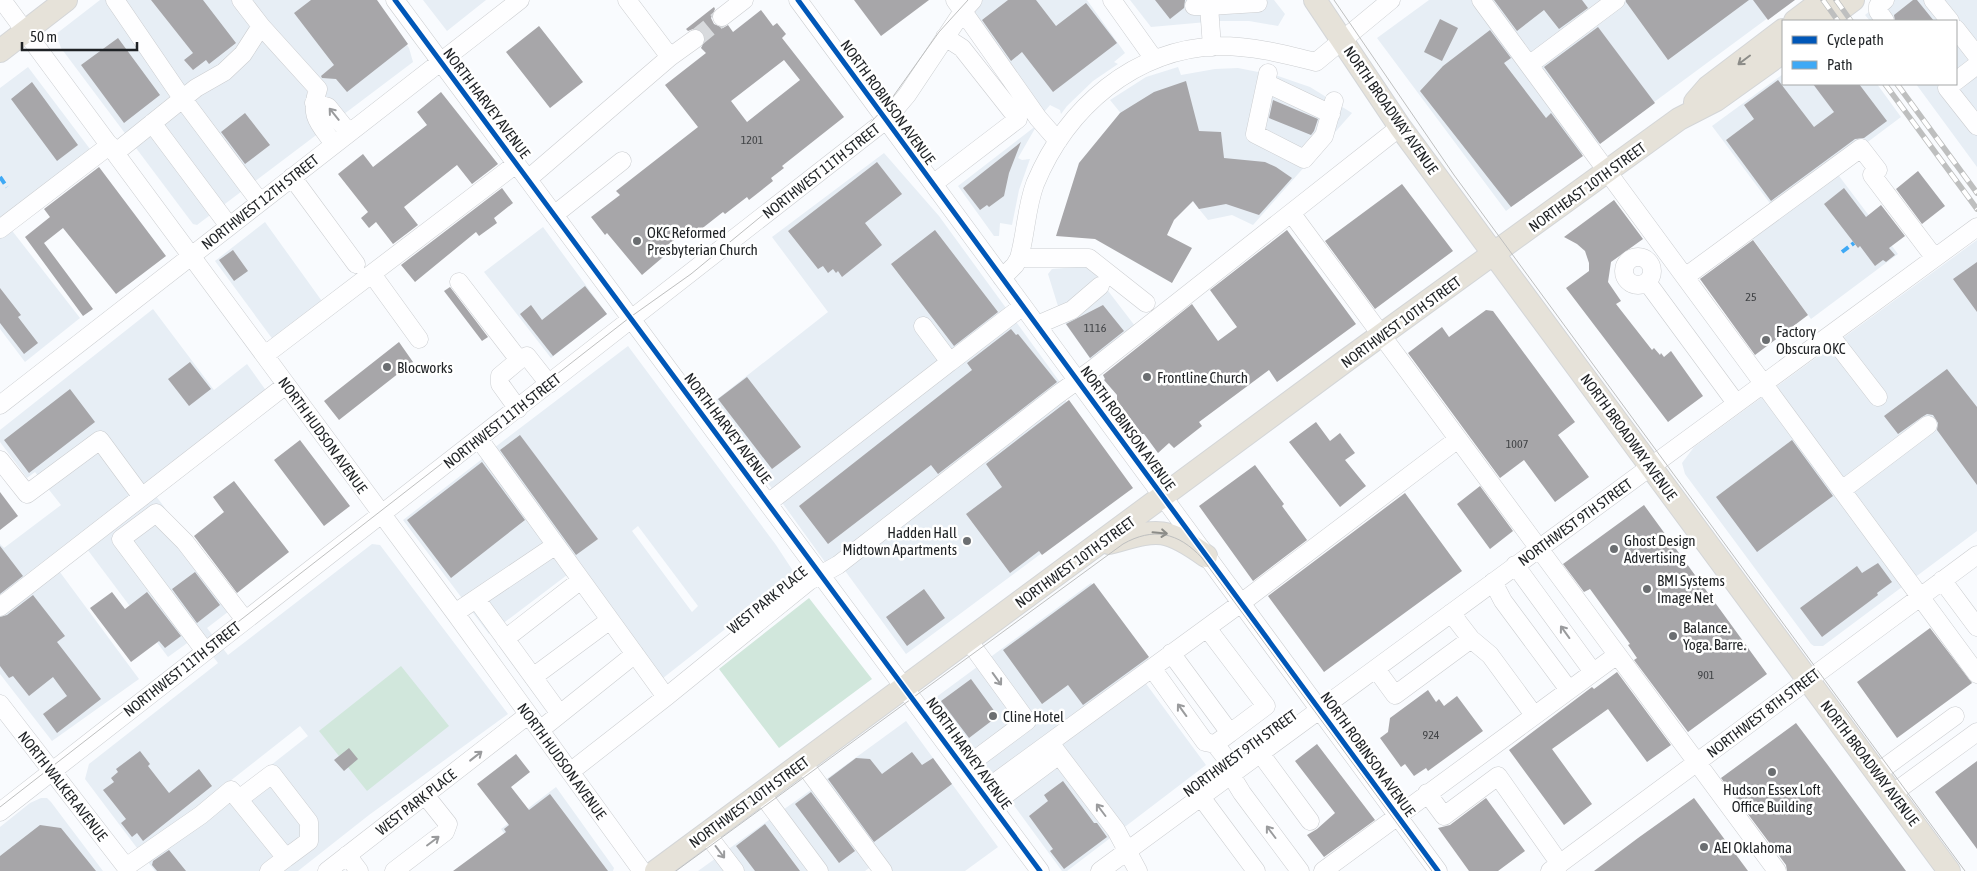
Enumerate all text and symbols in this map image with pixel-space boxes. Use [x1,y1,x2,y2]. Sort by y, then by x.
scale bar [22,20,138,52]
legend [1782,20,1957,85]
text: 50 m [30,28,57,45]
text: Cycle path [1827,31,1884,48]
street label: NORTH ROBINSON AVENUE [837,37,939,168]
street label: NORTH BROADWAY AVENUE [1340,43,1442,178]
street label: NORTH HARVEY AVENUE [440,45,534,162]
one-way arrow [1738,54,1751,65]
text: Path [1827,56,1853,73]
one-way arrow [328,108,339,121]
street label: NORTHWEST 11TH STREET [759,120,883,222]
house number: 1201 [741,133,764,147]
street label: NORTHEAST 10TH STREET [1525,139,1649,235]
street label: NORTHWEST 12TH STREET [198,151,322,253]
place label: OKC Reformed Presbyterian Church [647,224,758,258]
marker: OKC Reformed Presbyterian Church [631,235,643,247]
street label: NORTHWEST 10TH STREET [1338,273,1465,371]
house number: 25 [1745,290,1757,304]
house number: 1116 [1084,321,1107,335]
place label: Factory Obscura OKC [1776,323,1846,357]
marker: Factory Obscura OKC [1760,334,1772,346]
place label: Blocworks [397,359,453,376]
marker: Blocworks [381,361,393,373]
street label: NORTH ROBINSON AVENUE [1077,363,1179,494]
place label: Frontline Church [1157,369,1248,386]
street label: NORTHWEST 11TH STREET [440,370,564,472]
street label: NORTH HARVEY AVENUE [681,370,775,487]
street label: NORTH BROADWAY AVENUE [1577,370,1681,504]
marker: Frontline Church [1141,371,1153,383]
street label: NORTH HUDSON AVENUE [275,374,371,497]
house number: 1007 [1506,437,1529,451]
street label: NORTHWEST 9TH STREET [1515,475,1636,569]
street label: NORTHWEST 10TH STREET [1012,513,1139,611]
place label: Hadden Hall Midtown Apartments [843,524,957,558]
one-way arrow [1152,529,1168,538]
place label: Ghost Design Advertising [1624,532,1696,566]
marker: Hadden Hall Midtown Apartments [961,535,973,547]
marker: Ghost Design Advertising [1608,543,1620,555]
street label: WEST PARK PLACE [724,563,810,637]
place label: BMI Systems Image Net [1657,572,1725,606]
marker: BMI Systems Image Net [1641,583,1653,595]
street label: NORTHWEST 11TH STREET [120,618,244,720]
place label: Balance. Yoga. Barre. [1683,619,1746,653]
one-way arrow [1559,626,1570,639]
marker: Balance. Yoga. Barre. [1667,630,1679,642]
street label: NORTHWEST 8TH STREET [1703,665,1823,761]
house number: 901 [1698,668,1715,682]
one-way arrow [992,672,1002,686]
street label: NORTH ROBINSON AVENUE [1317,689,1419,820]
street label: NORTH HARVEY AVENUE [923,694,1015,812]
street label: NORTH BROADWAY AVENUE [1817,697,1923,829]
street label: NORTH HUDSON AVENUE [514,700,610,823]
one-way arrow [1177,703,1187,717]
street label: NORTHWEST 9TH STREET [1180,706,1301,800]
place label: Cline Hotel [1003,708,1064,725]
marker: Cline Hotel [987,710,999,722]
street label: NORTH WALKER AVENUE [15,728,111,845]
house number: 924 [1423,728,1440,742]
one-way arrow [469,750,482,761]
street label: NORTHWEST 10TH STREET [686,753,813,851]
street label: WEST PARK PLACE [373,765,460,839]
marker: Hudson Essex Loft Office Building [1766,766,1778,778]
place label: Hudson Essex Loft Office Building [1723,781,1821,815]
one-way arrow [1096,803,1106,817]
one-way arrow [1266,826,1277,839]
one-way arrow [426,836,439,847]
place label: AEI Oklahoma [1714,839,1792,856]
marker: AEI Oklahoma [1698,841,1710,853]
one-way arrow [715,845,726,858]

